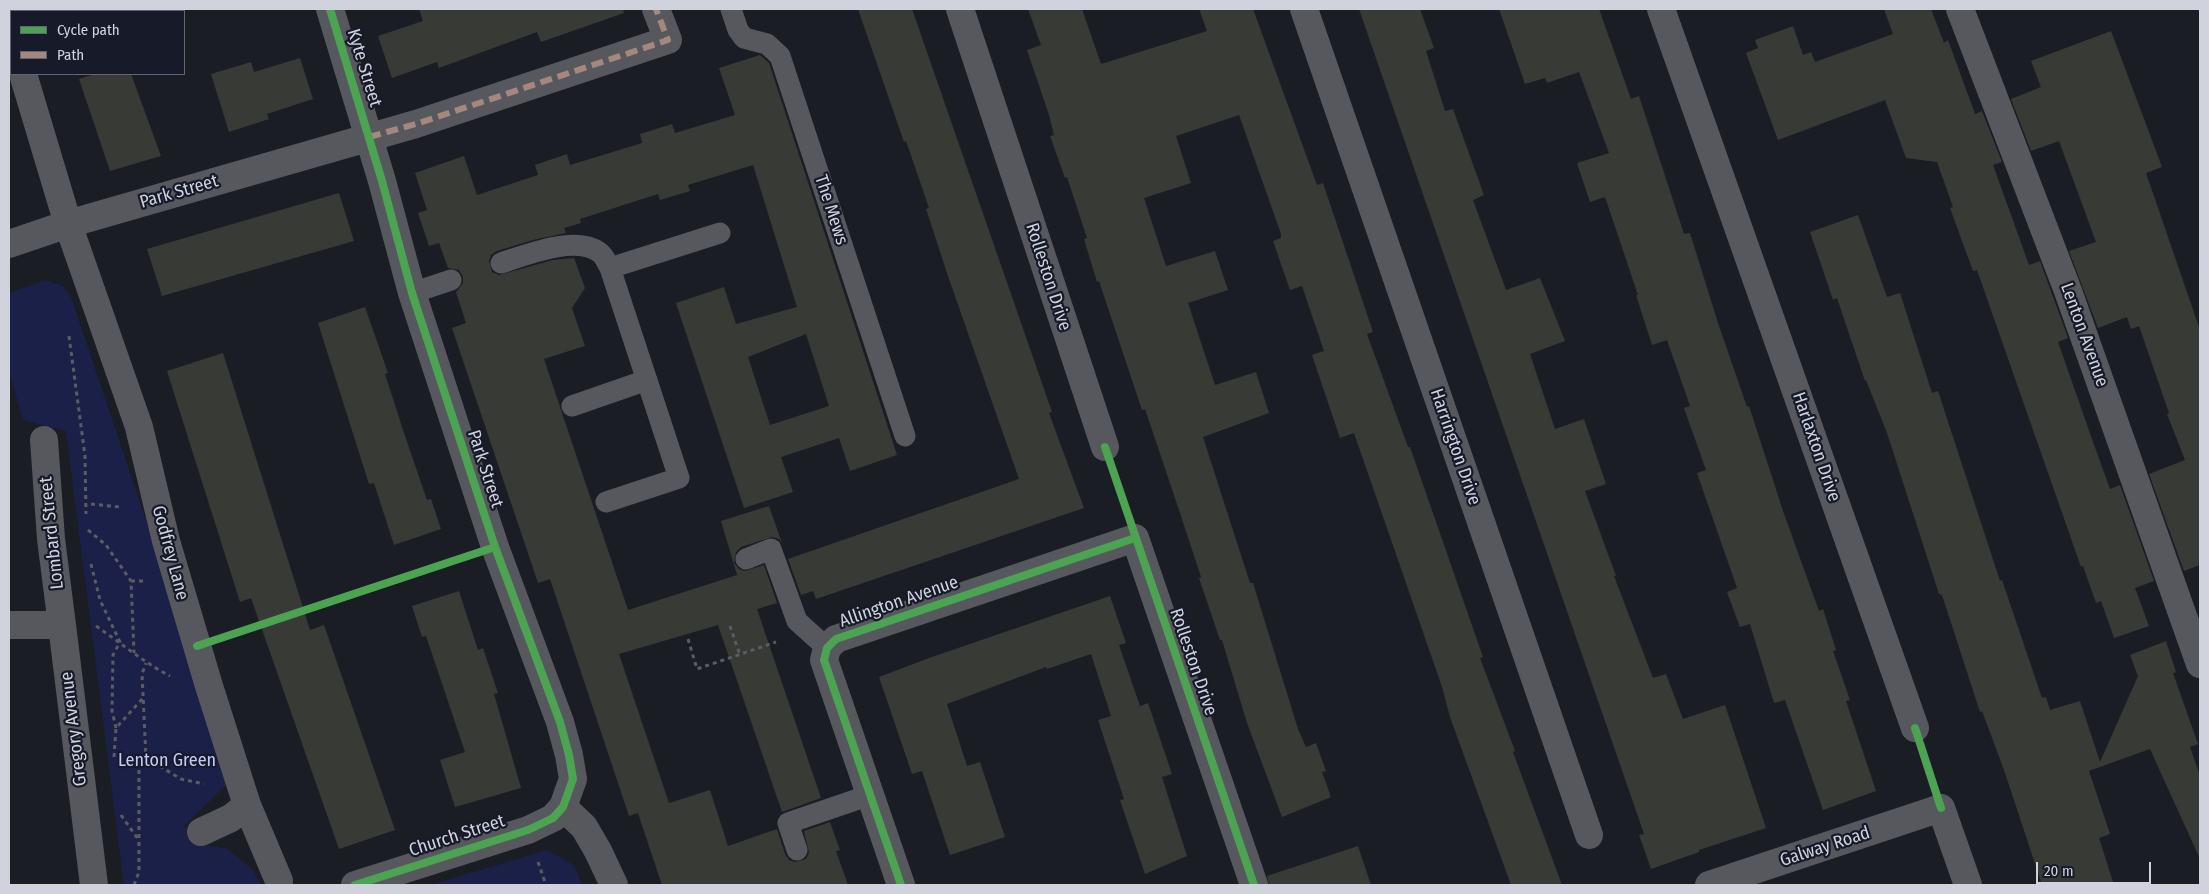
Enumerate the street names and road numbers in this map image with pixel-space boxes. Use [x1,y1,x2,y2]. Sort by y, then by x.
street label: Kyte Street [342,26,386,110]
street label: Park Street [137,171,221,213]
street label: The Mews [810,172,852,248]
street label: Rolleston Drive [1020,220,1076,334]
street label: Lenton Avenue [2055,280,2113,390]
street label: Harrington Drive [1425,386,1485,508]
street label: Harlaxton Drive [1787,389,1845,505]
street label: Park Street [462,427,508,511]
street label: Lombard Street [35,476,69,590]
street label: Godfrey Lane [147,503,193,603]
street label: Allington Avenue [837,572,961,632]
street label: Rolleston Drive [1165,606,1221,718]
street label: Gregory Avenue [56,670,92,788]
street label: Church Street [406,810,508,862]
street label: Galway Road [1777,822,1873,872]

